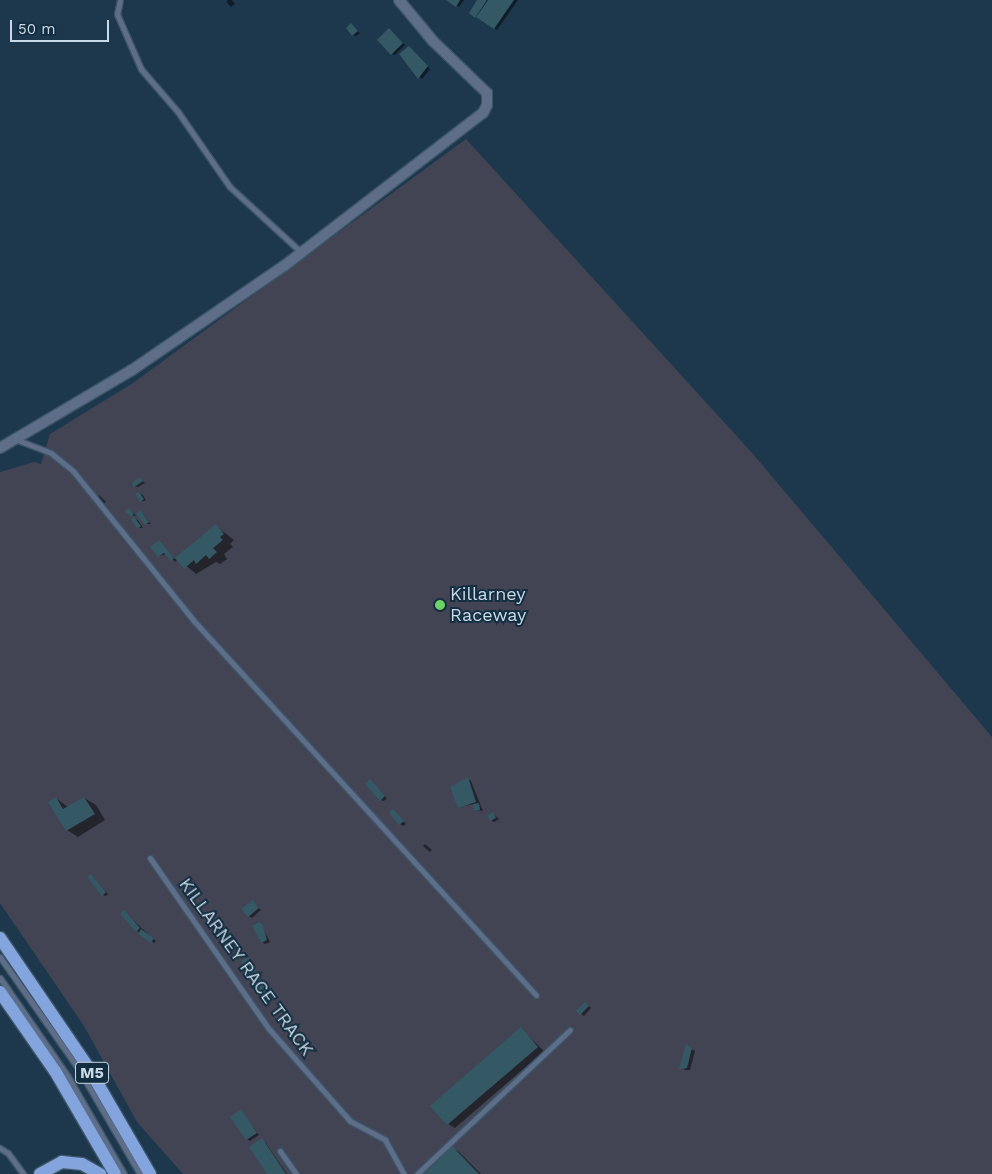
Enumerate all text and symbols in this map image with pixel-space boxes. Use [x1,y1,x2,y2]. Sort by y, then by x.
scale bar [12,10,111,42]
text: 50 m [18,20,55,38]
place label: Killarney Raceway [450,584,526,626]
marker: Killarney Raceway [434,599,446,611]
street label: KILLARNEY RACE TRACK [174,873,318,1061]
road number: M5 [74,1060,110,1086]

